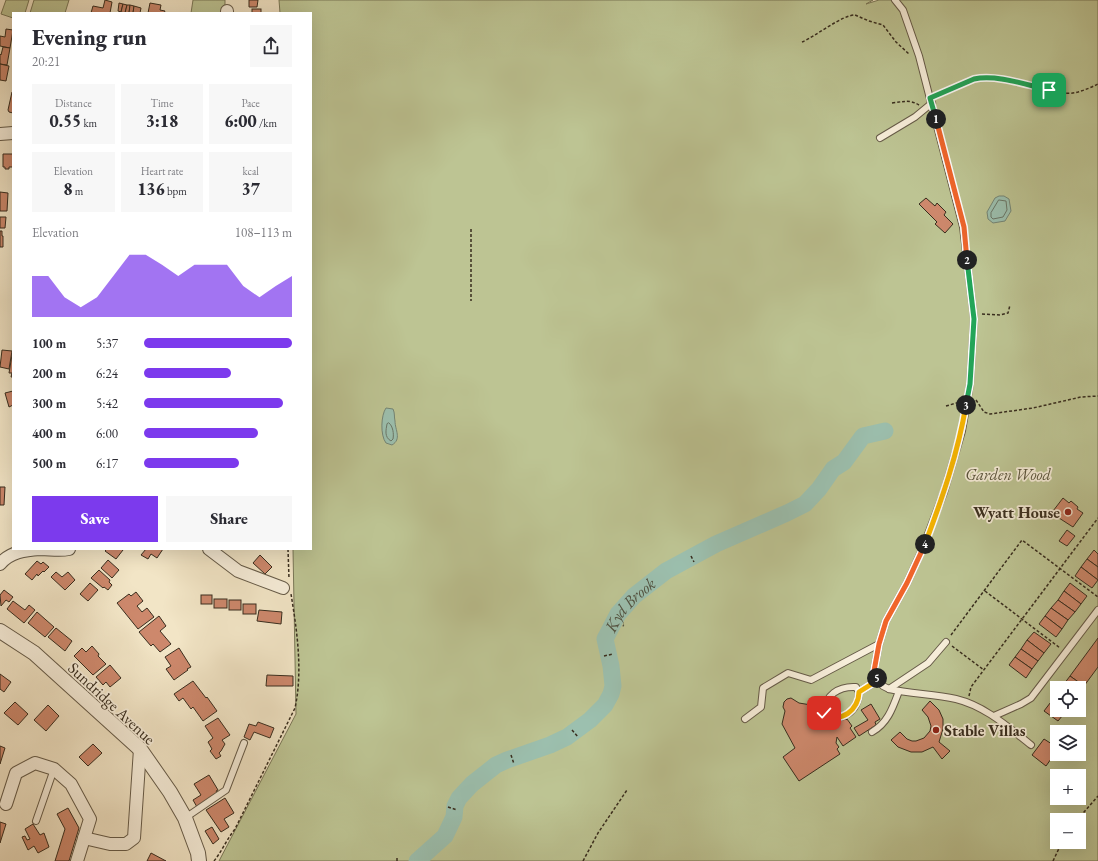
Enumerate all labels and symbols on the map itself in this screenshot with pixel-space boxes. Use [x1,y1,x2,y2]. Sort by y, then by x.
pin [1032,73,1066,107]
pin: 1 [926,109,946,129]
pin: 2 [957,250,977,270]
pin: 3 [956,395,976,415]
park label: Garden Wood [965,464,1052,485]
place label: Wyatt House [973,502,1060,523]
marker: Wyatt House [1063,507,1073,517]
pin: 4 [915,534,935,554]
water label: Kyd Brook [599,572,660,637]
street label: Sundridge Avenue [64,657,160,749]
pin: 5 [867,668,887,688]
pin [807,696,841,730]
place label: Stable Villas [944,720,1026,741]
marker: Stable Villas [931,725,941,735]

